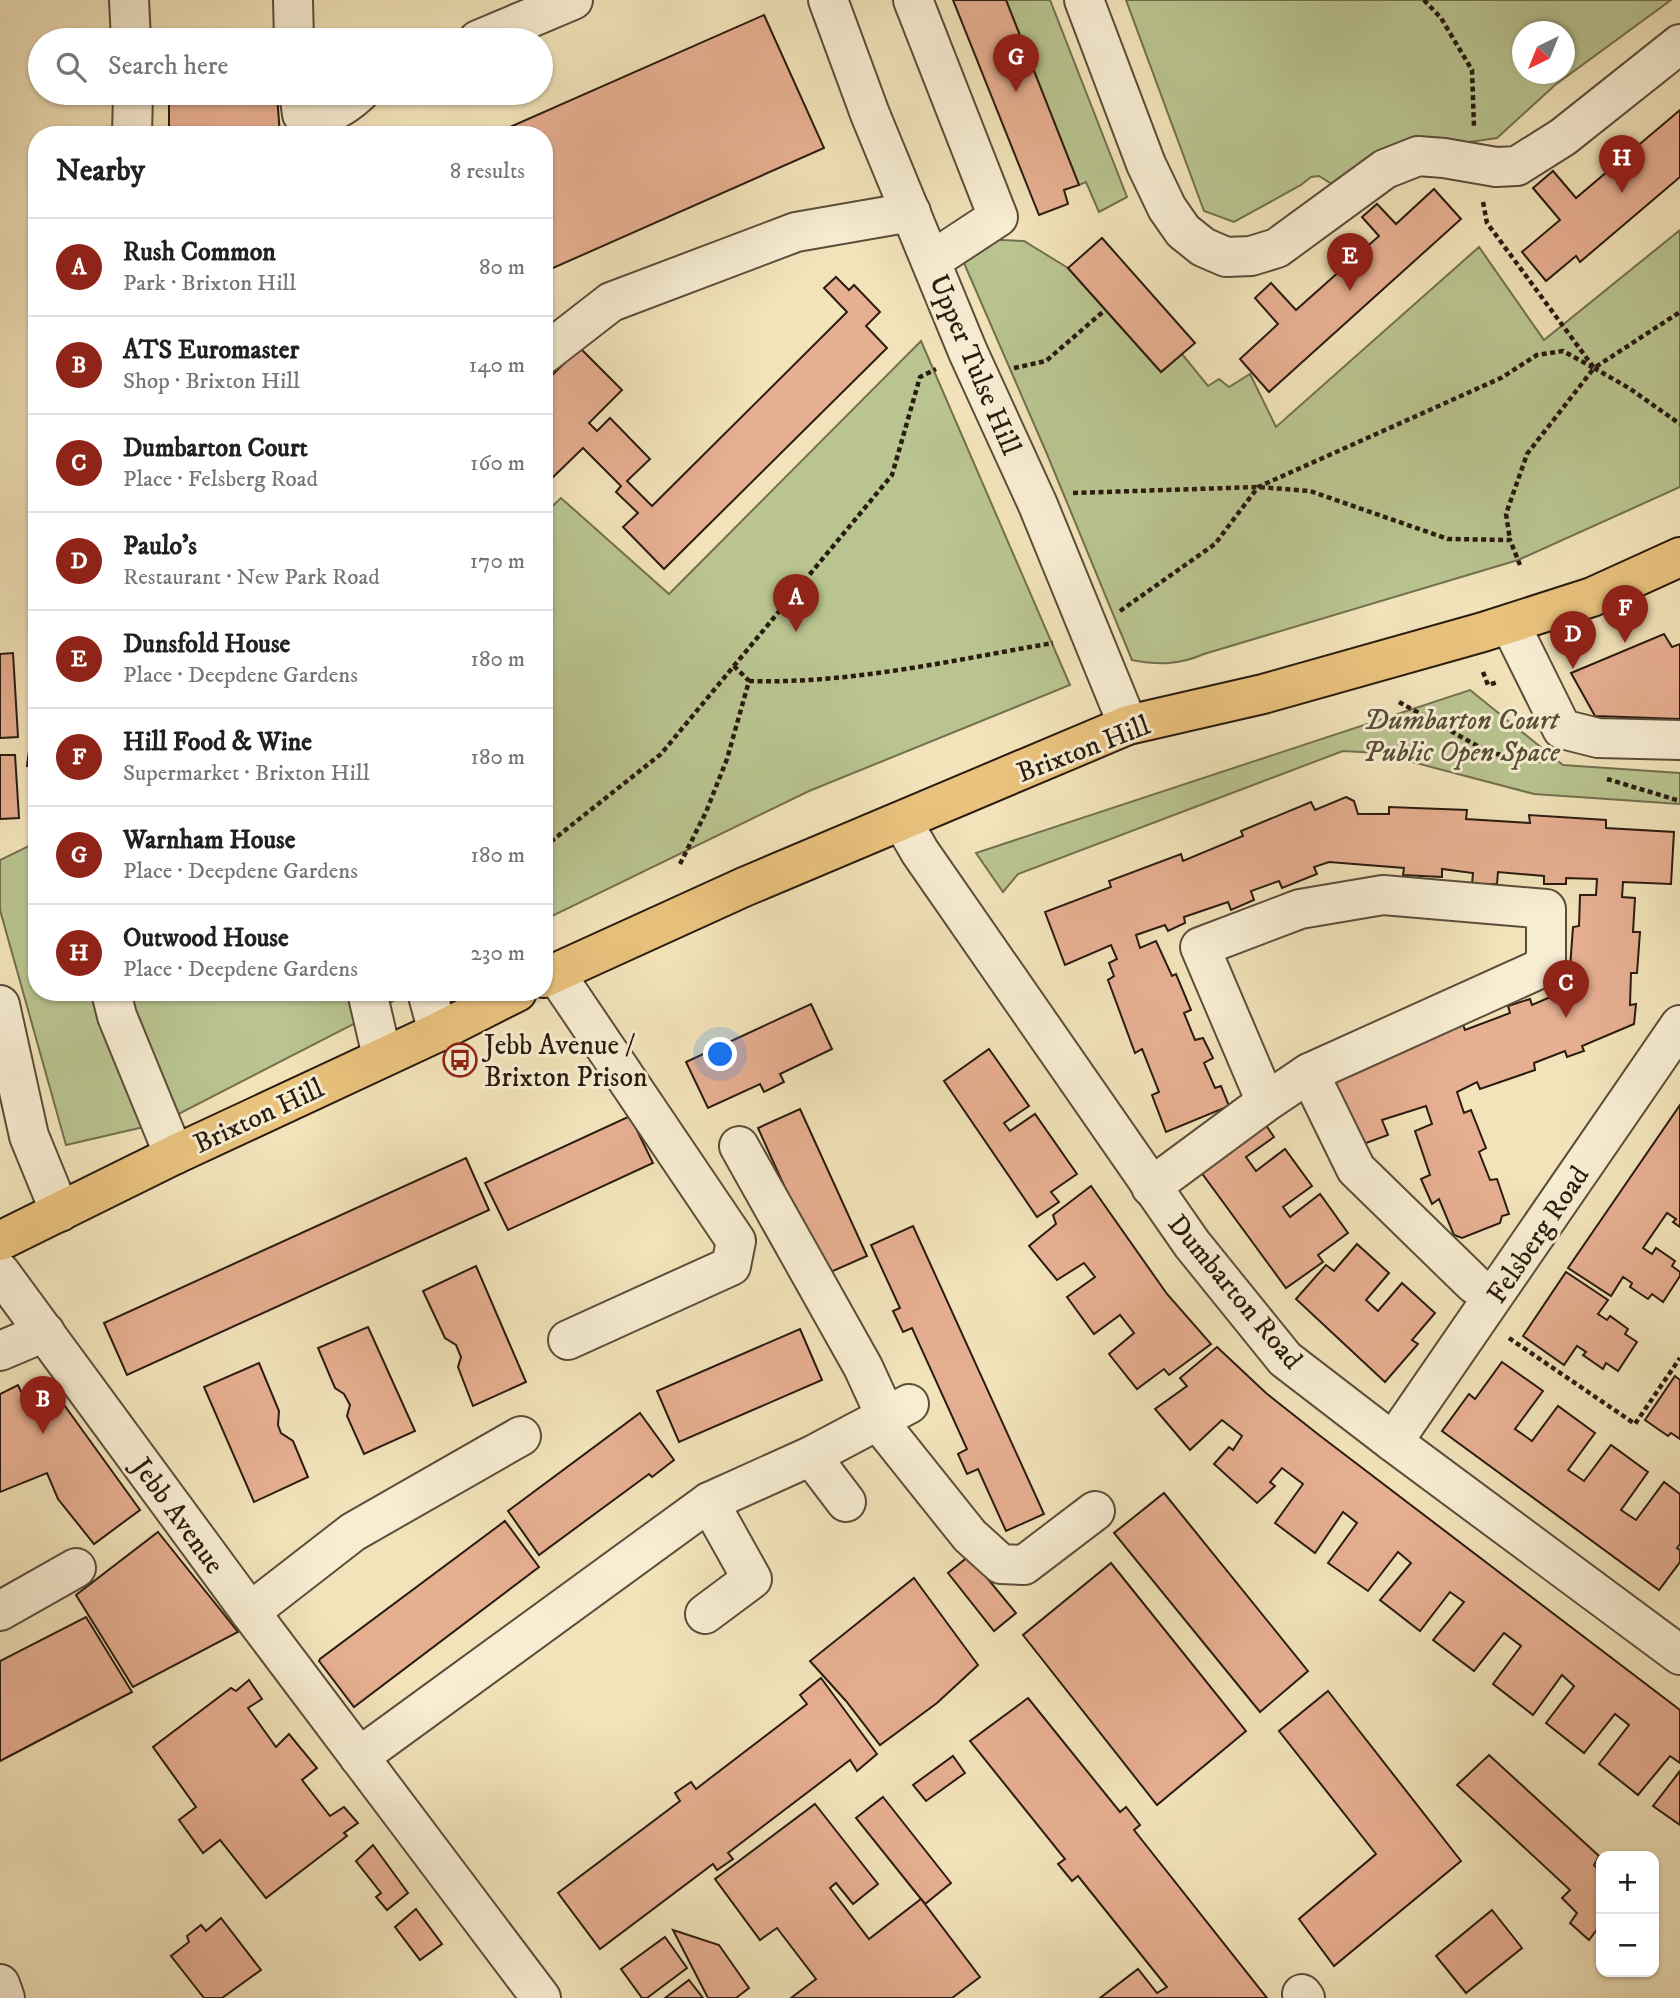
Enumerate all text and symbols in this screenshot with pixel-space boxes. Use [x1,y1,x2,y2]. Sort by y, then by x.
north arrow [1512,21,1575,84]
search box [28,28,553,105]
pin: G [993,34,1039,92]
icon: search [52,48,90,86]
text: Search here [108,50,228,83]
pin: H [1599,135,1645,193]
text: Nearby [56,153,145,190]
text: 8 results [450,157,525,186]
pin: E [1327,233,1373,291]
text: Rush Common [123,236,276,269]
text: A [72,253,86,282]
text: 80 m [479,253,525,282]
text: Park · Brixton Hill [123,269,296,298]
street label: Upper Tulse Hill [921,269,1029,461]
text: ATS Euromaster [123,334,299,367]
text: B [72,351,86,380]
text: 140 m [469,351,525,380]
text: Shop · Brixton Hill [123,367,300,396]
text: Dumbarton Court [123,432,308,465]
text: C [71,449,87,478]
text: 160 m [470,449,525,478]
text: Place · Felsberg Road [123,465,318,494]
text: Paulo's [123,530,197,563]
text: D [70,547,88,576]
text: 170 m [470,547,525,576]
text: Restaurant · New Park Road [123,563,380,592]
pin: A [773,574,819,632]
pin: F [1602,585,1648,643]
pin: D [1550,611,1596,669]
text: Dunsfold House [123,628,290,661]
text: E [71,645,87,674]
text: 180 m [470,645,525,674]
text: Place · Deepdene Gardens [123,661,358,690]
park label: Dumbarton Court Public Open Space [1362,703,1561,770]
street label: Brixton Hill [1012,708,1156,791]
text: Hill Food & Wine [123,726,312,759]
text: F [72,743,86,772]
text: 180 m [470,743,525,772]
text: Supermarket · Brixton Hill [123,759,370,788]
text: Warnham House [123,824,295,857]
text: G [71,841,87,870]
text: 180 m [470,841,525,870]
text: Place · Deepdene Gardens [123,857,358,886]
text: Outwood House [123,922,289,955]
text: H [69,939,89,968]
text: 230 m [471,939,525,968]
text: Place · Deepdene Gardens [123,955,358,984]
pin: C [1543,960,1589,1018]
place label: Jebb Avenue / Brixton Prison [481,1028,648,1095]
your location [703,1037,737,1071]
bus stop icon: Jebb Avenue / Brixton Prison [441,1041,479,1079]
street label: Brixton Hill [188,1071,330,1162]
street label: Felsberg Road [1479,1159,1597,1310]
street label: Dumbarton Road [1160,1207,1310,1377]
pin: B [20,1376,66,1434]
street label: Jebb Avenue [122,1448,232,1581]
map controls [1596,1851,1659,1977]
button: + [1596,1851,1659,1914]
button: − [1596,1914,1659,1977]

